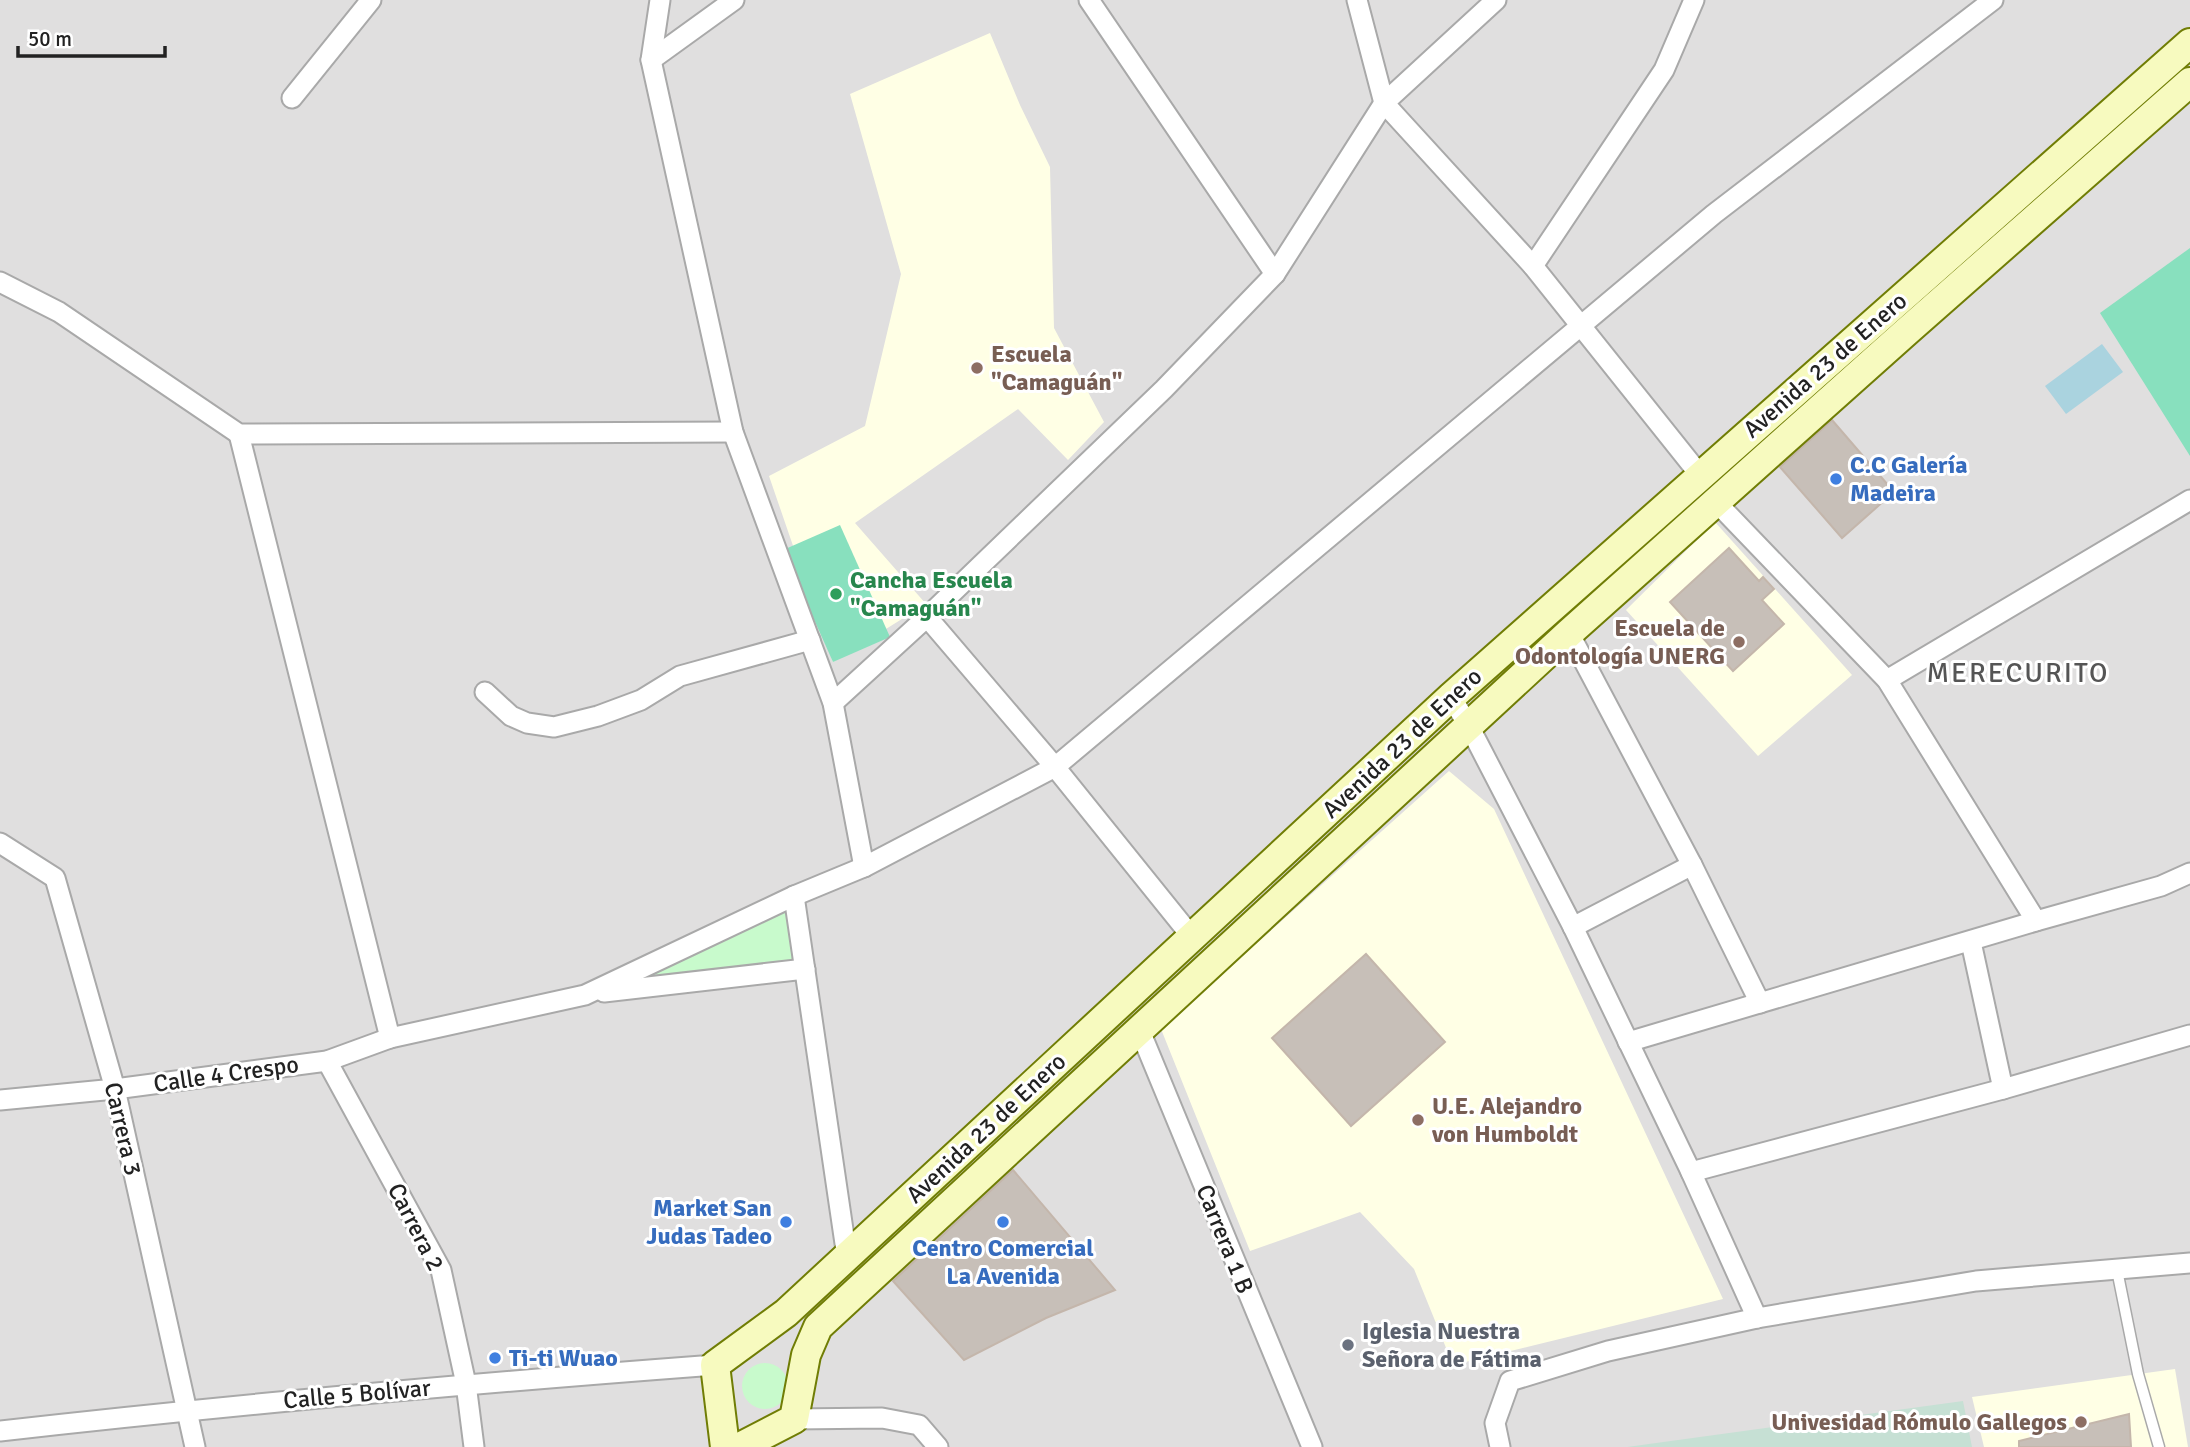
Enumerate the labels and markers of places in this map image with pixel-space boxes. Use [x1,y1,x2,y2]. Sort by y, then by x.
place label: Escuela "Camaguán" [991,339,1122,397]
marker: Escuela "Camaguán" [969,360,985,376]
place label: C.C Galería Madeira [1850,450,1968,508]
marker: C.C Galería Madeira [1828,471,1844,487]
place label: Cancha Escuela "Camaguán" [850,565,1013,623]
marker: Cancha Escuela "Camaguán" [828,586,844,602]
place label: Escuela de Odontología UNERG [1515,613,1725,671]
marker: Escuela de Odontología UNERG [1731,634,1747,650]
place label: U.E. Alejandro von Humboldt [1431,1091,1582,1149]
marker: U.E. Alejandro von Humboldt [1410,1112,1426,1128]
place label: Market San Judas Tadeo [646,1193,772,1251]
marker: Market San Judas Tadeo [778,1214,794,1230]
marker: Centro Comercial La Avenida [995,1214,1011,1230]
place label: Centro Comercial La Avenida [912,1233,1094,1291]
place label: Iglesia Nuestra Señora de Fátima [1362,1316,1542,1374]
marker: Iglesia Nuestra Señora de Fátima [1340,1337,1356,1353]
place label: Ti-ti Wuao [509,1343,618,1373]
marker: Ti-ti Wuao [487,1350,503,1366]
place label: Univesidad Rómulo Gallegos [1771,1407,2067,1437]
marker: Univesidad Rómulo Gallegos [2073,1414,2089,1430]

